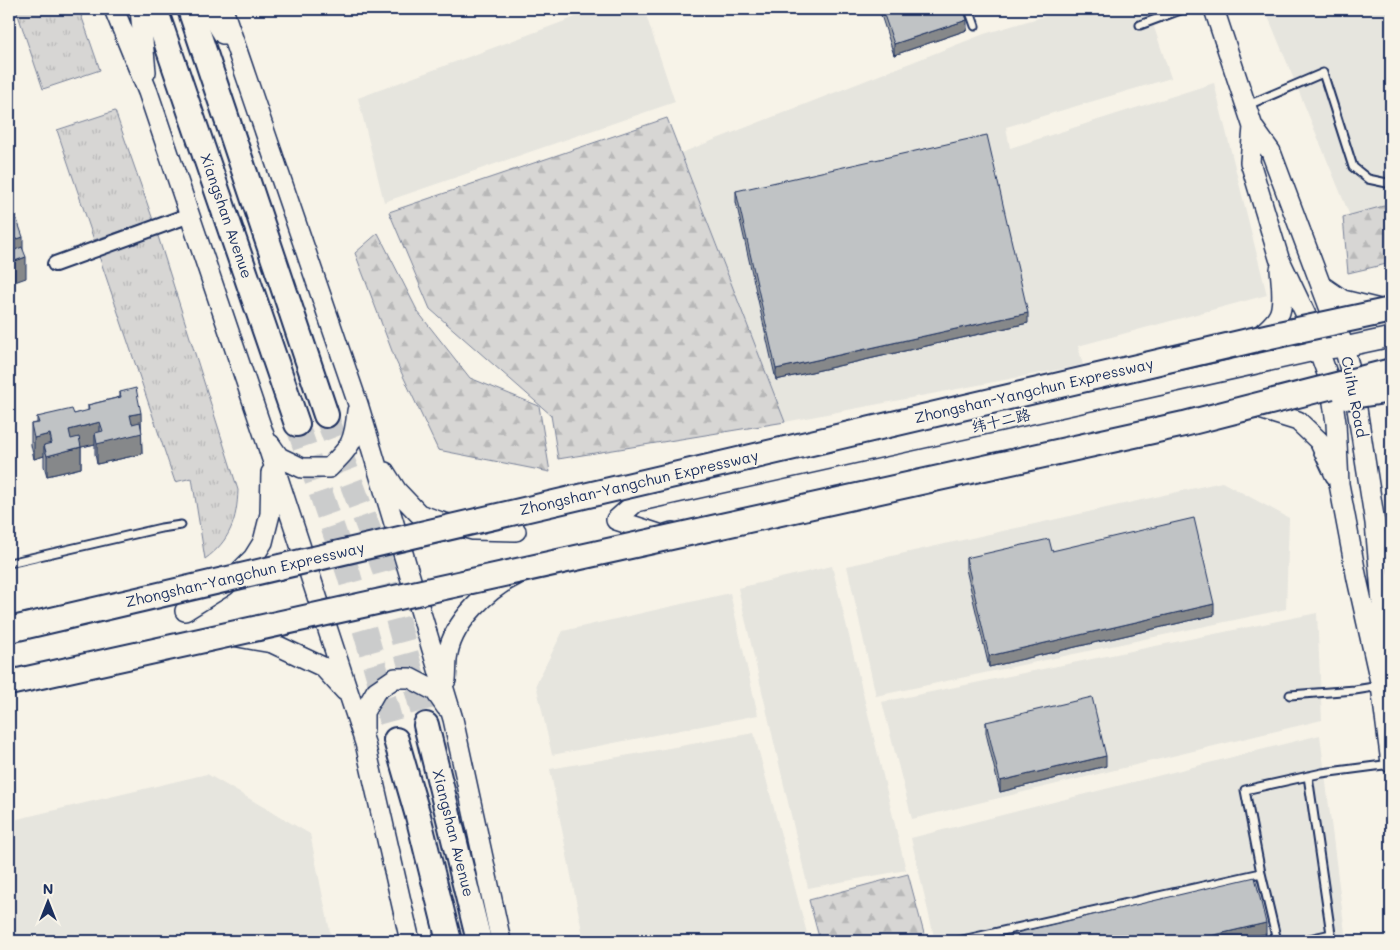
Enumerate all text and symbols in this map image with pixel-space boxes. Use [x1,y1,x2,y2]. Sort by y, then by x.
street label: Xiangshan Avenue [196,150,258,281]
street label: Zhongshan-Yangchun Expressway [912,353,1155,427]
street label: Cuihu Road [1337,354,1373,439]
street label: 纬十二路 [969,404,1032,437]
street label: Zhongshan-Yangchun Expressway [517,445,760,519]
street label: Zhongshan-Yangchun Expressway [123,537,366,611]
street label: Xiangshan Avenue [428,767,480,899]
north arrow [22,878,72,928]
text: N [43,879,53,898]

